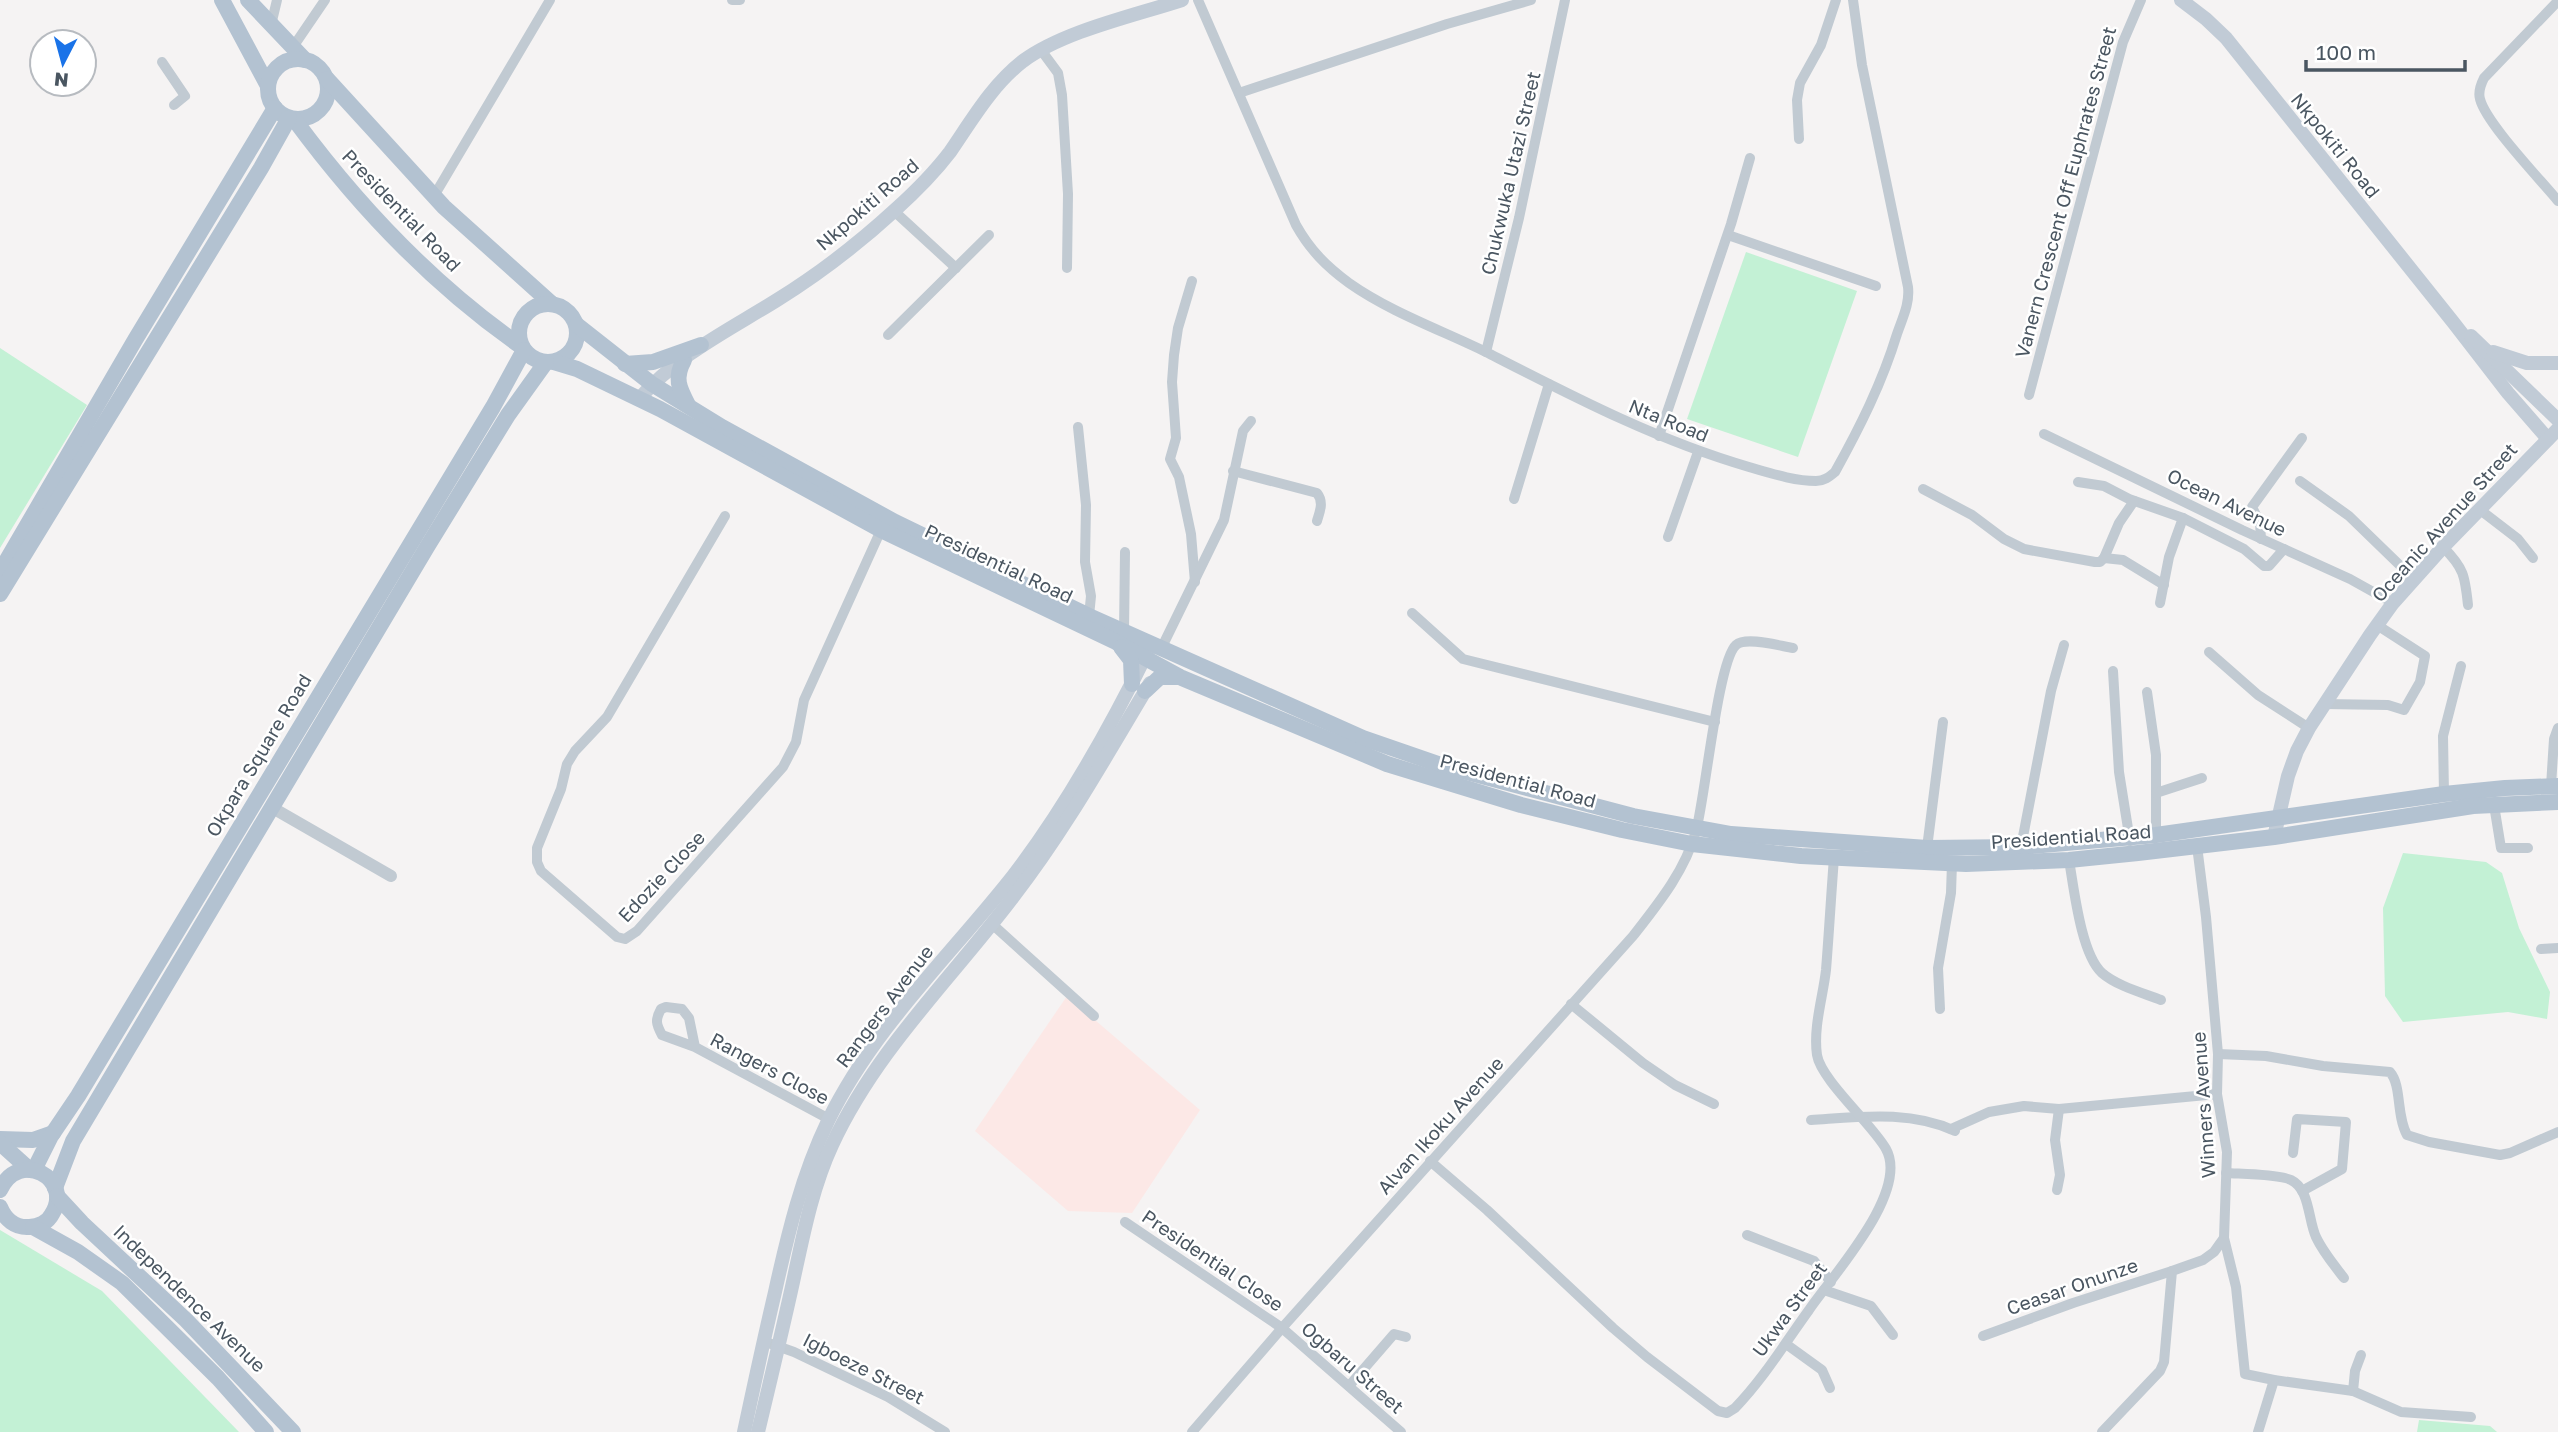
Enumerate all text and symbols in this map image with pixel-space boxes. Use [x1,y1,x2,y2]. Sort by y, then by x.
street label: Vanern Crescent Off Euphrates Street [2010,24,2120,360]
north arrow [28,28,98,98]
scale bar [2306,28,2465,72]
text: 100 m [2316,39,2376,65]
text: N [53,68,70,93]
street label: Chukwuka Utazi Street [1475,69,1545,277]
street label: Nkpokiti Road [2287,88,2385,202]
street label: Presidential Road [338,144,466,276]
street label: Nkpokiti Road [811,153,923,255]
street label: Nta Road [1626,394,1712,446]
street label: Oceanic Avenue Street [2366,438,2522,606]
street label: Ocean Avenue [2164,463,2290,541]
street label: Presidential Road [921,519,1077,607]
street label: Okpara Square Road [200,670,316,840]
street label: Presidential Road [1437,748,1599,812]
street label: Presidential Road [1990,819,2152,853]
street label: Edozie Close [613,826,709,926]
street label: Rangers Avenue [831,940,937,1072]
street label: Rangers Close [707,1027,833,1109]
street label: Winners Avenue [2186,1031,2220,1179]
street label: Alvan Ikoku Avenue [1372,1052,1508,1198]
street label: Presidential Close [1138,1204,1288,1316]
street label: Independence Avenue [109,1219,271,1377]
street label: Ceasar Onunze [2003,1253,2141,1319]
street label: Ukwa Street [1747,1257,1831,1361]
street label: Ogbaru Street [1297,1316,1409,1418]
street label: Igboeze Street [799,1327,929,1409]

